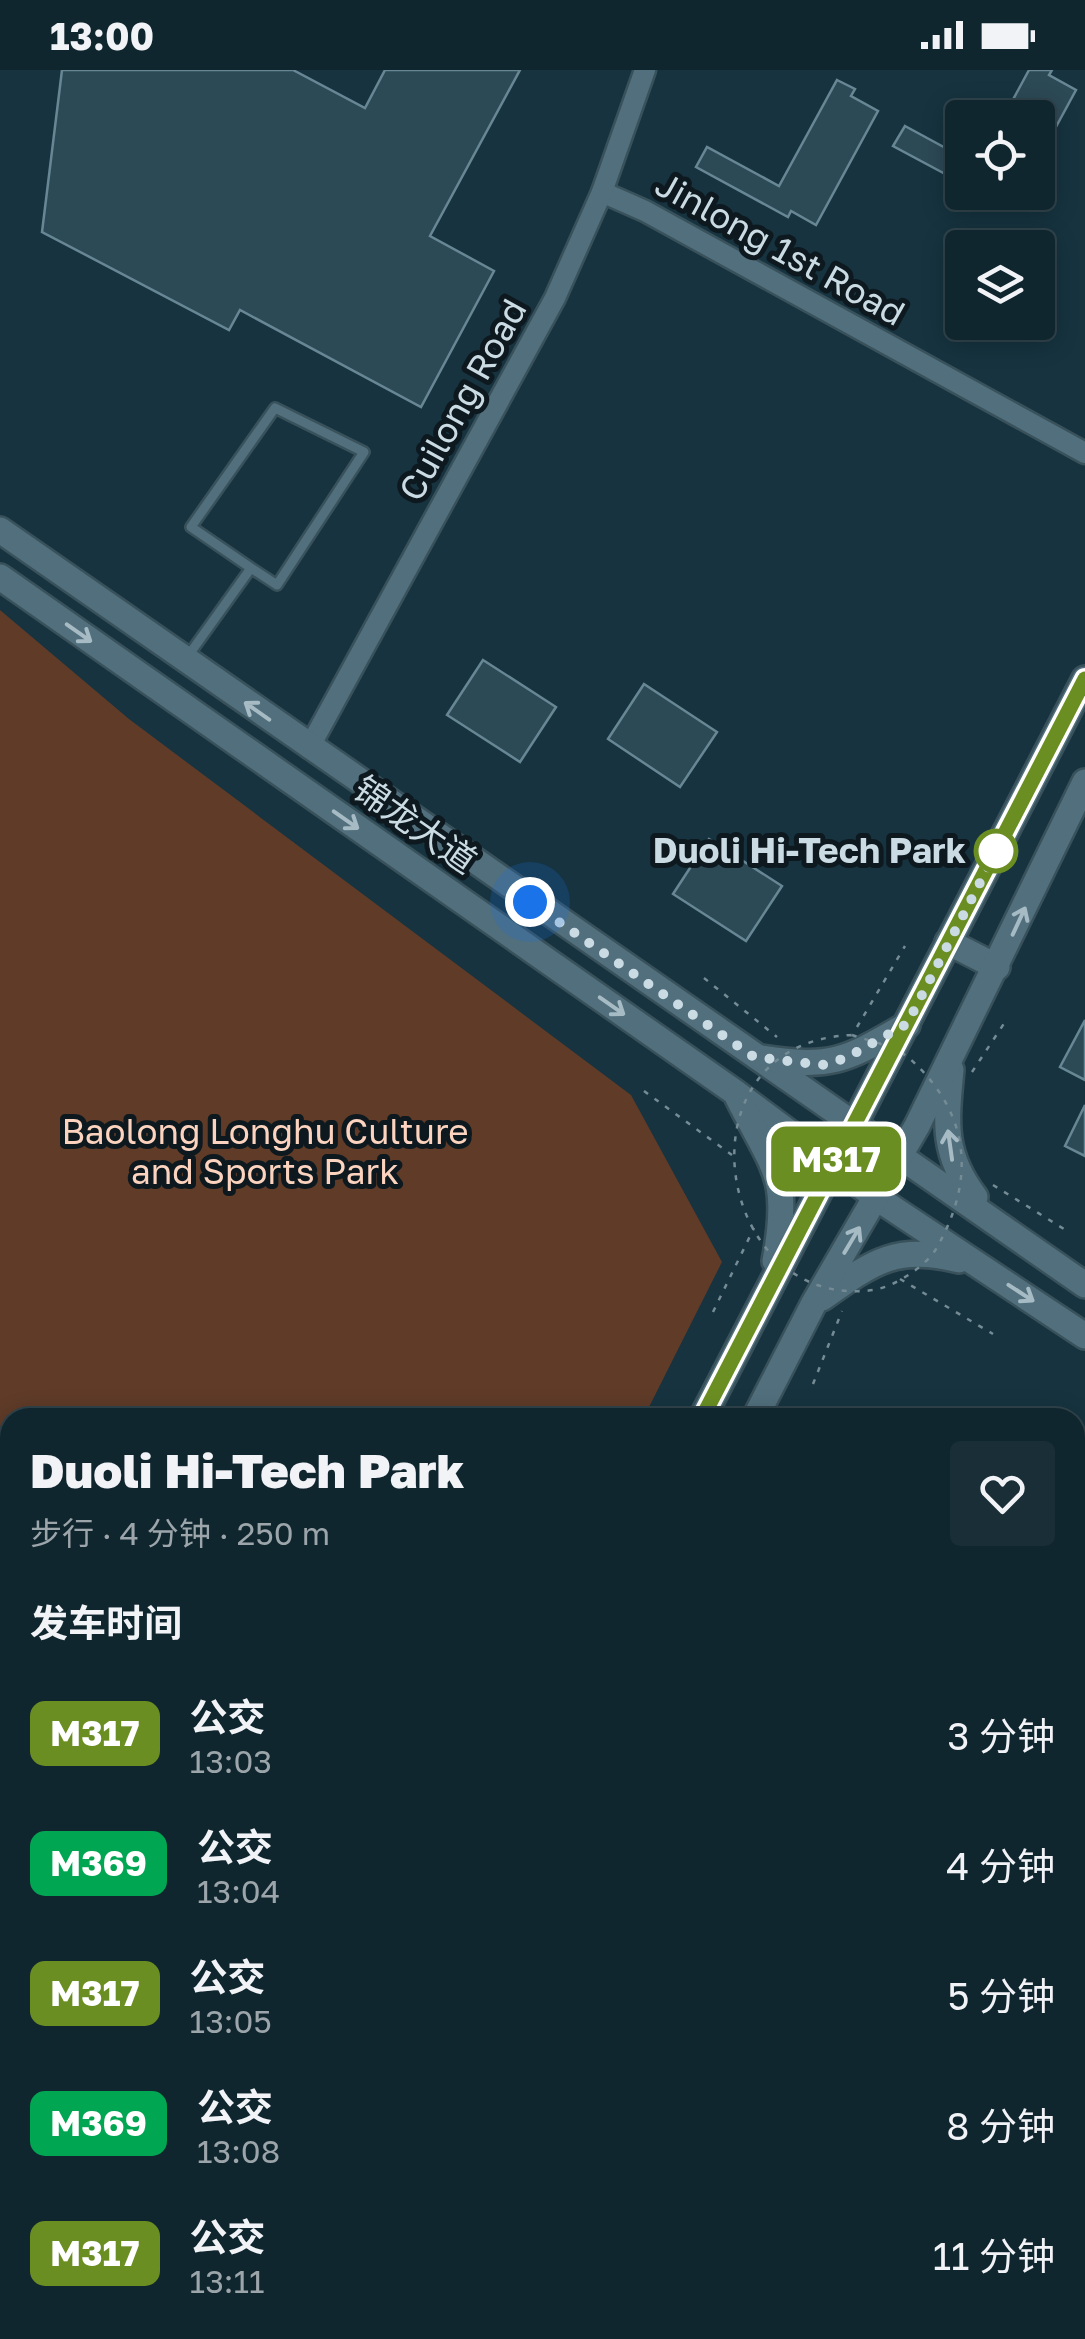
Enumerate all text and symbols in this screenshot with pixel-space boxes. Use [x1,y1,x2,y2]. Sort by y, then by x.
text: 13:00 [50,13,154,58]
map controls [945,100,1055,340]
button: locate [945,100,1055,210]
street label: Jinlong 1st Road [649,162,912,334]
button: layers [945,230,1055,340]
street label: Cuilong Road [390,291,535,508]
one-way arrow [65,623,93,644]
one-way arrow [243,701,271,722]
street label: 锦龙大道 [346,767,485,882]
one-way arrow [331,809,359,830]
place label: Duoli Hi-Tech Park [653,829,966,871]
marker: Duoli Hi-Tech Park [975,830,1017,872]
your location [505,877,555,927]
one-way arrow [1010,907,1029,937]
one-way arrow [598,995,625,1016]
park label: Baolong Longhu Culture and Sports Park [61,1110,469,1192]
line badge: M317 [766,1126,906,1192]
one-way arrow [940,1129,959,1162]
text: M317 [791,1138,881,1180]
one-way arrow [842,1226,862,1255]
one-way arrow [1006,1283,1035,1304]
text: Duoli Hi-Tech Park [30,1441,464,1499]
button: heart [950,1441,1055,1546]
text: 步行 · 4 分钟 · 250 m [30,1514,330,1552]
text: 发车时间 [30,1600,182,1645]
text: 公交 [190,1694,266,1739]
text: M317 [50,1712,140,1754]
text: 3 分钟 [947,1713,1055,1758]
text: 13:03 [190,1742,272,1780]
text: 公交 [197,1824,273,1869]
text: M369 [50,1842,147,1884]
text: 4 分钟 [946,1843,1055,1888]
text: 13:04 [197,1872,280,1910]
text: 公交 [190,1954,266,1999]
text: M317 [50,1972,140,2014]
text: 5 分钟 [947,1973,1055,2018]
text: 13:05 [190,2002,272,2040]
text: 公交 [197,2084,273,2129]
text: M369 [50,2102,147,2144]
text: 8 分钟 [946,2103,1055,2148]
text: 13:08 [197,2132,280,2170]
text: 公交 [190,2214,266,2259]
text: M317 [50,2232,140,2274]
text: 11 分钟 [933,2233,1055,2278]
text: 13:11 [190,2262,265,2300]

